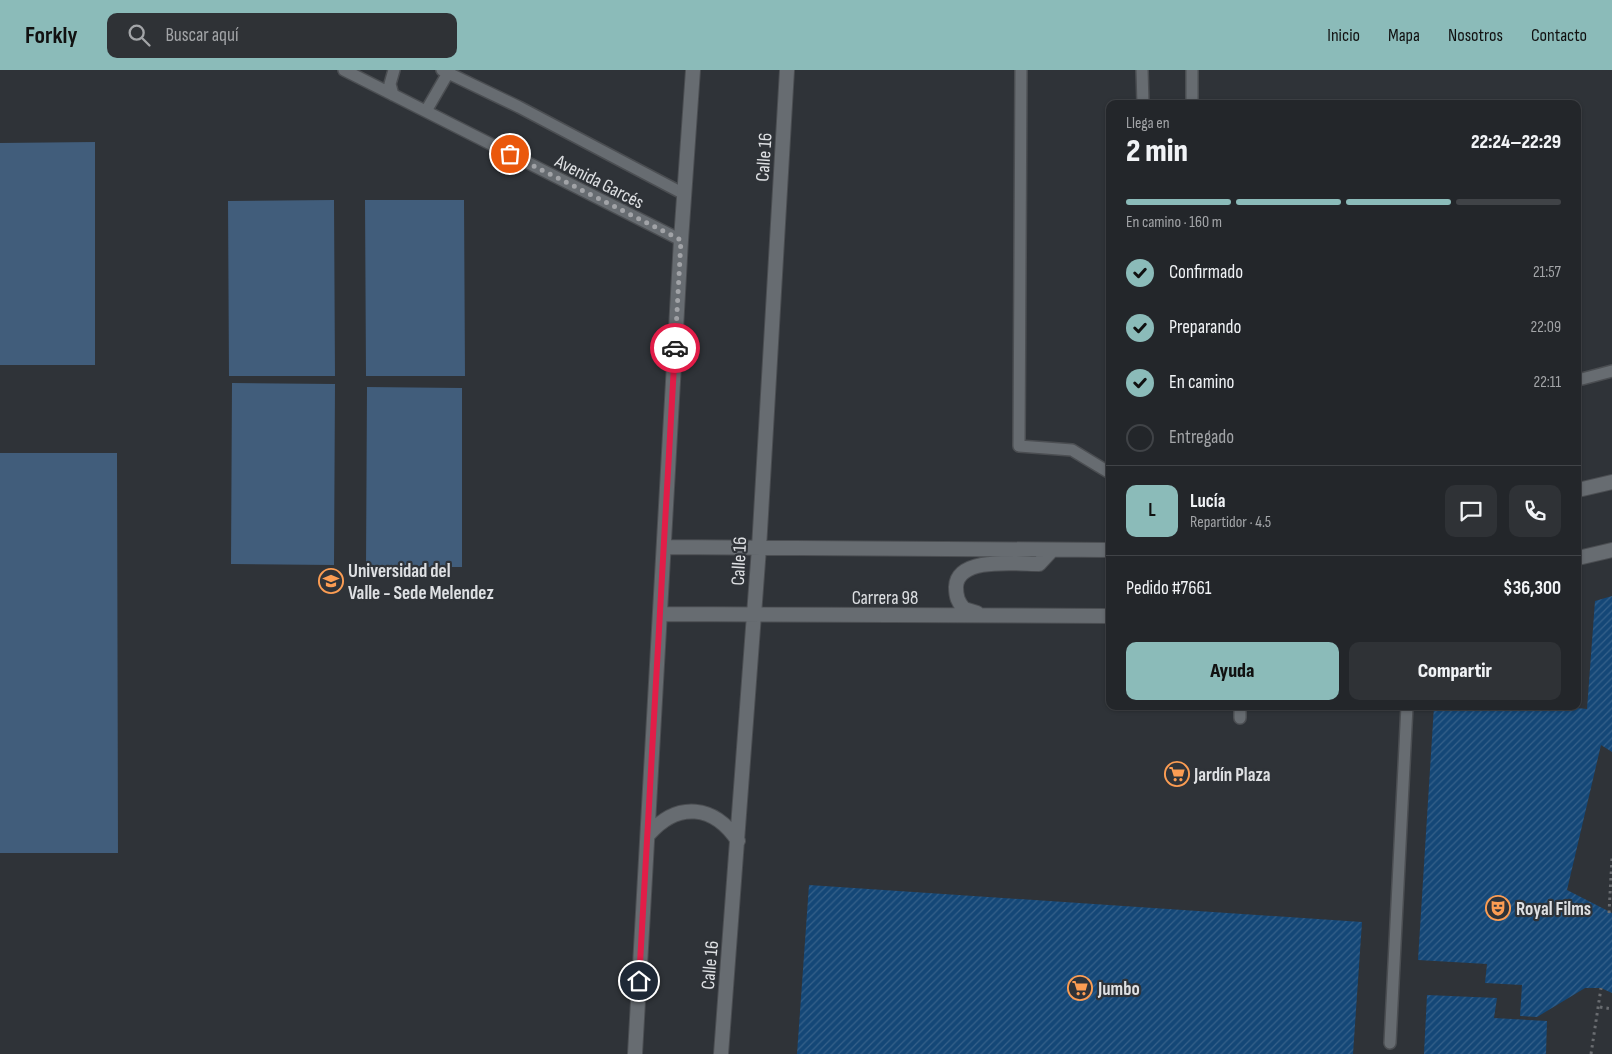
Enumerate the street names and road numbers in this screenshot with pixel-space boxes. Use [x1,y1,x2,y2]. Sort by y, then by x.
street label: Calle 16 [751,132,778,182]
street label: Avenida Garcés [550,150,648,215]
street label: Calle 16 [727,536,752,586]
street label: Carrera 98 [852,587,918,610]
street label: Calle 16 [697,940,724,990]

